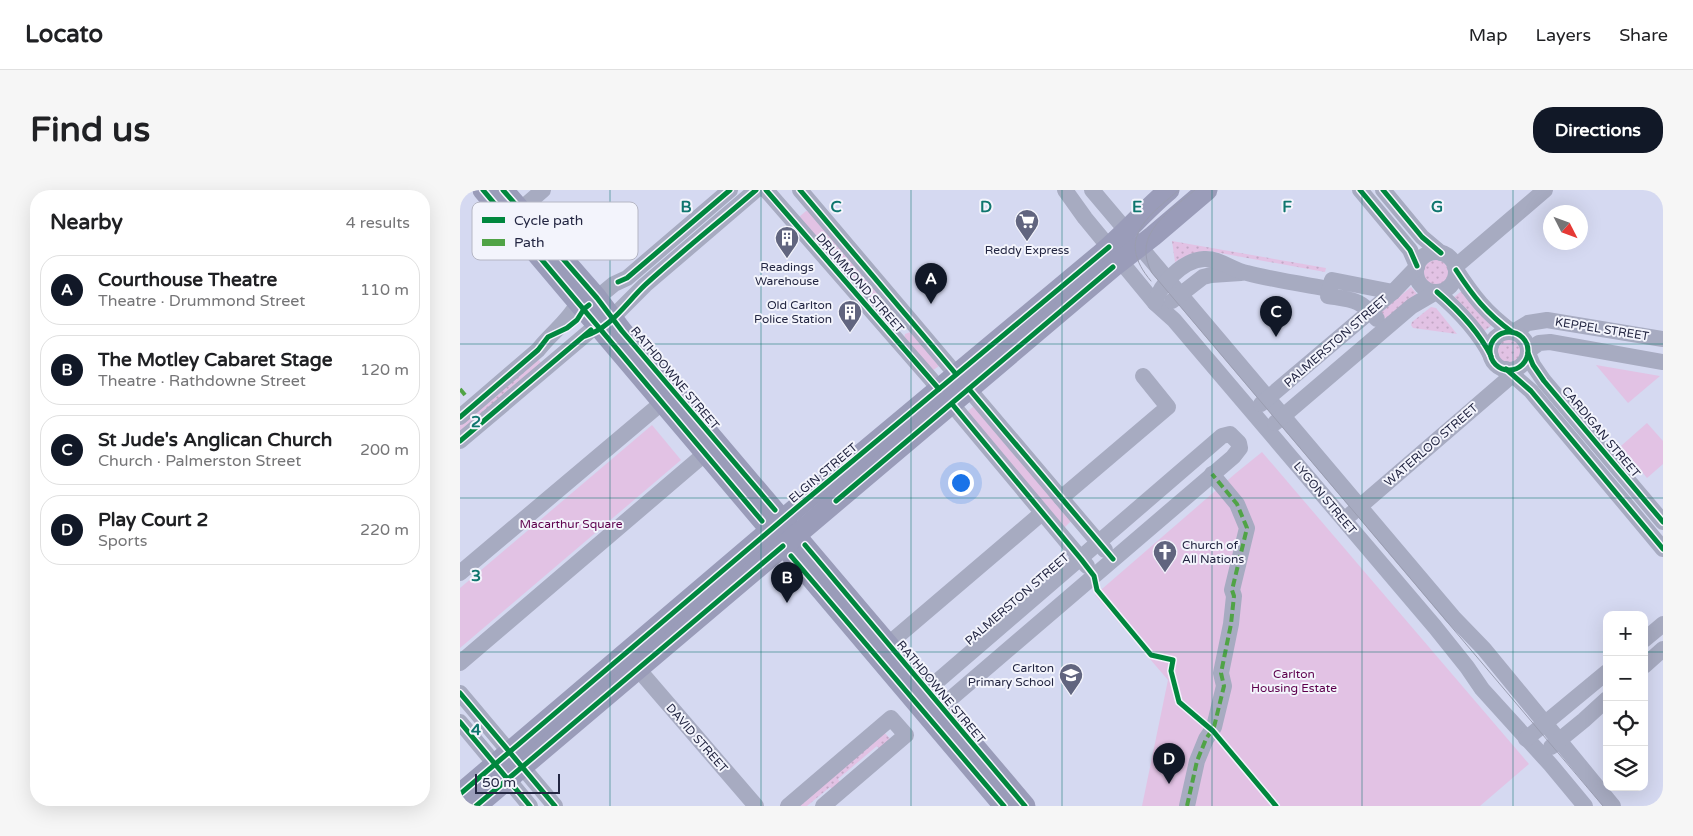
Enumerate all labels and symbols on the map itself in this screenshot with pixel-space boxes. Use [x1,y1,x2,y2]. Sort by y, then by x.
text: B [680,197,692,217]
text: C [830,197,842,217]
text: D [980,197,992,217]
text: E [1132,197,1142,217]
text: F [1282,197,1292,217]
text: G [1431,197,1443,217]
legend [472,202,638,260]
north arrow [1543,205,1588,250]
supermarket icon: Reddy Express [1014,208,1040,242]
text: Cycle path [514,212,583,229]
building icon: Readings Warehouse [774,225,800,259]
street label: DRUMMOND STREET [813,231,907,336]
text: Path [514,234,545,251]
place label: Reddy Express [985,243,1069,257]
place label: Readings Warehouse [755,260,819,288]
pin: A [915,263,947,304]
street label: PALMERSTON STREET [1281,292,1391,390]
pin: C [1260,296,1292,337]
place label: Old Carlton Police Station [754,298,832,326]
building icon: Old Carlton Police Station [837,299,863,333]
street label: KEPPEL STREET [1554,315,1651,343]
street label: RATHDOWNE STREET [628,324,723,433]
street label: CARDIGAN STREET [1559,384,1644,481]
street label: WATERLOO STREET [1382,400,1481,489]
text: 2 [471,412,481,432]
street label: ELGIN STREET [786,440,861,506]
street label: LYGON STREET [1291,459,1360,538]
your location [948,470,974,496]
park label: Macarthur Square [519,517,623,531]
place label: Church of All Nations [1182,538,1244,566]
church icon: Church of All Nations [1152,539,1178,573]
street label: PALMERSTON STREET [962,550,1072,648]
pin: B [771,562,803,603]
text: 3 [471,566,481,586]
street label: RATHDOWNE STREET [894,638,989,747]
place label: Carlton Primary School [968,661,1054,689]
school or university icon: Carlton Primary School [1058,662,1084,696]
park label: Carlton Housing Estate [1251,667,1337,695]
street label: DAVID STREET [663,701,731,776]
text: 4 [471,720,481,740]
pin: D [1153,743,1185,784]
scale bar [475,771,560,794]

